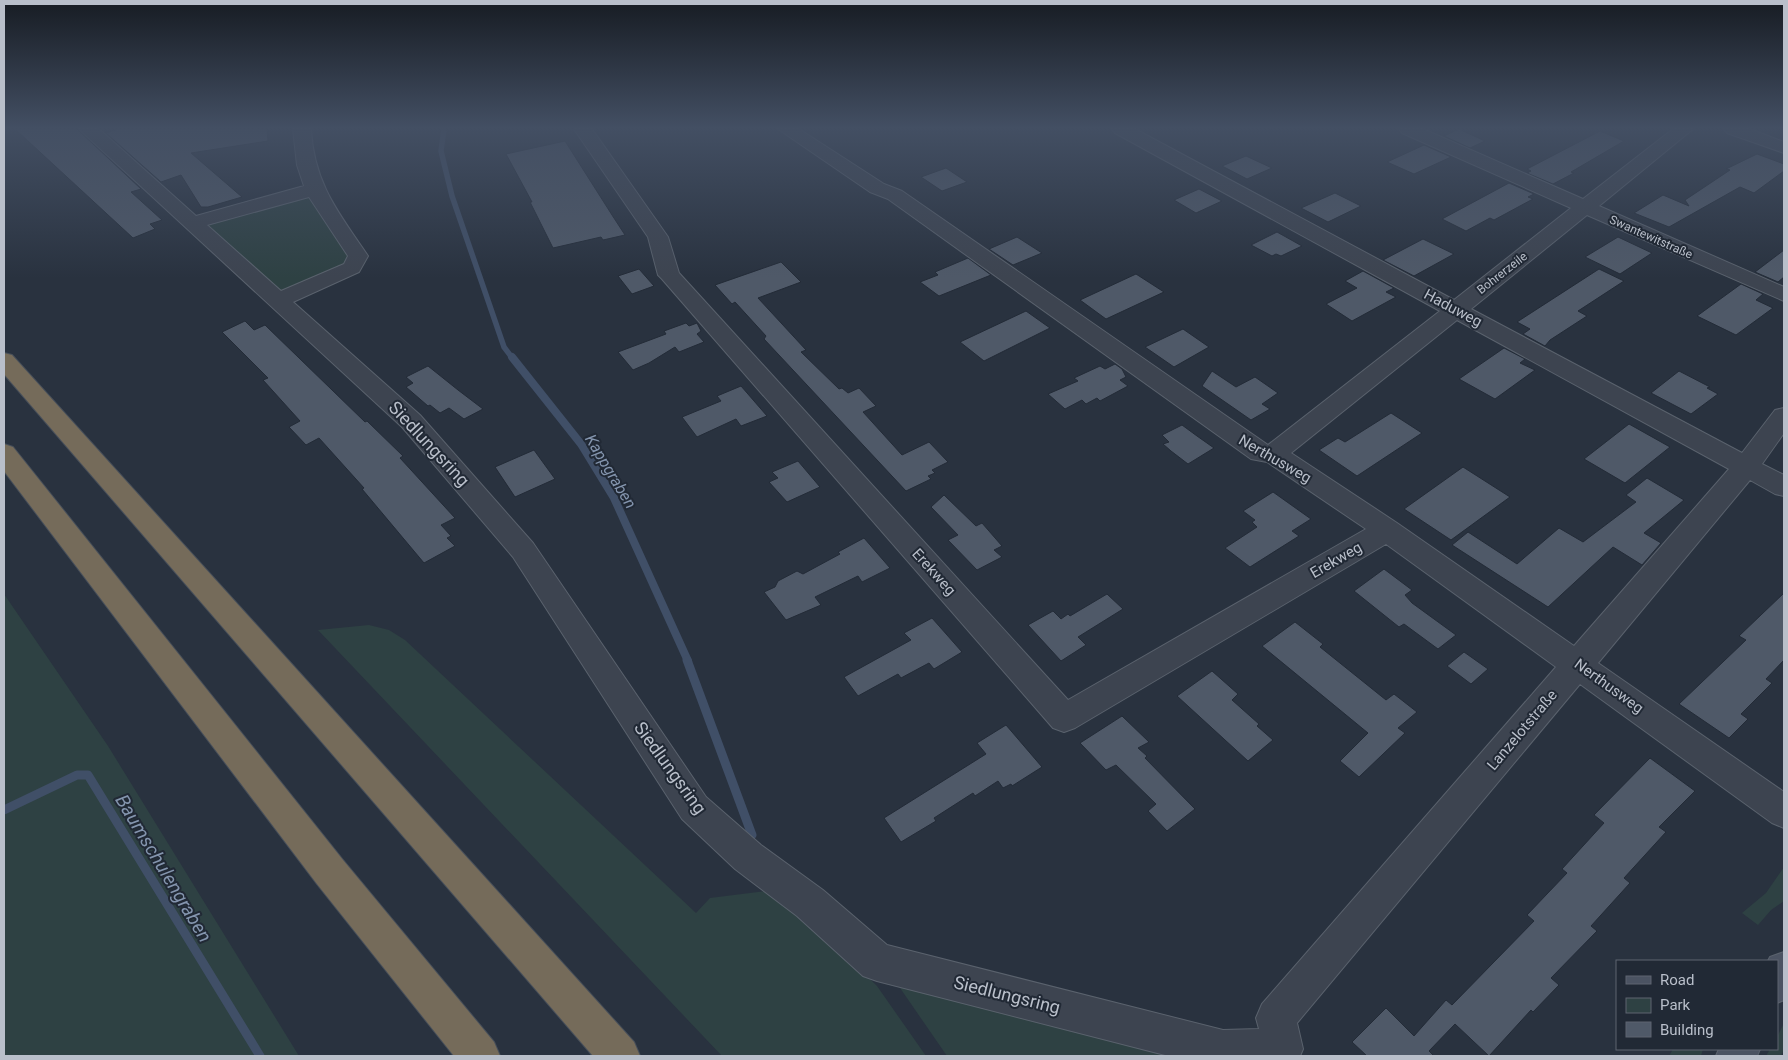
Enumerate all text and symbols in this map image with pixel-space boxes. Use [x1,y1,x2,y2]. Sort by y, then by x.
street label: Swantewitstraße [1607,212,1695,262]
street label: Bohrerzeile [1474,249,1530,297]
street label: Haduweg [1421,285,1485,331]
street label: Siedlungsring [385,397,474,491]
water label: Kappgraben [581,431,640,512]
street label: Nerthusweg [1235,431,1315,487]
street label: Erekweg [1307,538,1365,582]
street label: Erekweg [908,545,960,599]
street label: Nerthusweg [1571,655,1647,717]
street label: Lanzelotstraße [1483,686,1561,774]
street label: Siedlungsring [630,717,711,818]
water label: Baumschulengraben [110,790,217,946]
legend [1616,960,1778,1050]
street label: Siedlungsring [952,971,1063,1018]
text: Road [1660,971,1694,989]
text: Park [1660,996,1691,1014]
text: Building [1660,1021,1714,1039]

